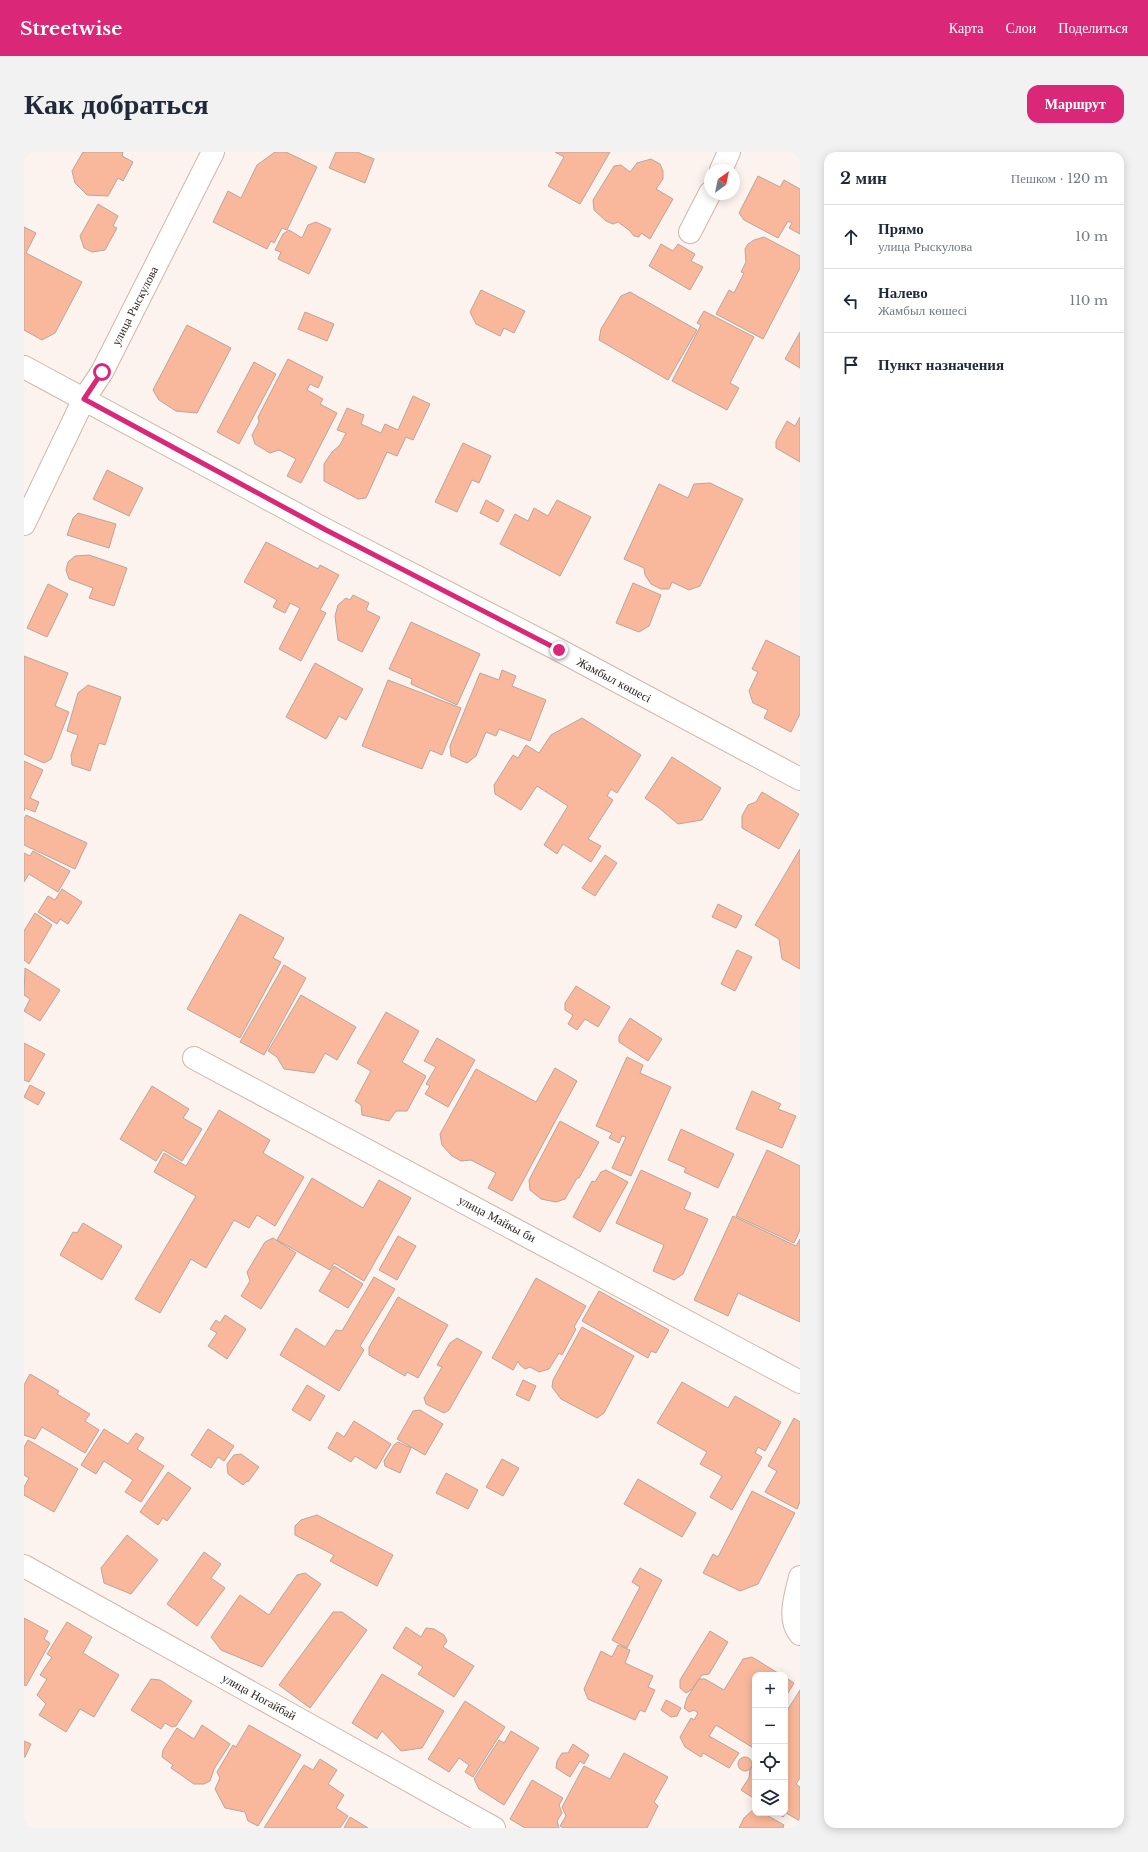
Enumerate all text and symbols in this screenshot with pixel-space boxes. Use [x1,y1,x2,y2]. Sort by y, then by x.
text: Streetwise [20,17,122,40]
text: Карта [949,19,983,37]
text: Слои [1005,19,1036,37]
text: Поделиться [1058,19,1128,37]
button: Маршрут [1027,85,1124,123]
text: Как добраться [24,87,209,122]
north arrow [704,164,740,200]
text: 2 мин [840,168,887,189]
text: Пешком · 120 m [1011,170,1108,187]
text: Прямо [878,219,924,238]
icon: ahead [840,226,862,248]
text: 10 m [1075,228,1108,245]
text: улица Рыскулова [878,238,972,255]
street label: улица Рыскулова [108,263,161,348]
text: Налево [878,283,928,302]
icon: left [840,290,862,312]
text: 110 m [1069,292,1108,309]
text: Жамбыл көшесі [878,302,967,319]
icon: arrive [840,354,862,376]
text: Пункт назначения [878,355,1004,374]
route start [93,363,111,381]
route end [550,641,568,659]
street label: Жамбыл көшесі [574,654,655,706]
street label: улица Майкы би [456,1192,539,1245]
street label: улица Ногайбай [220,1670,299,1723]
map controls [752,1672,788,1816]
button: + [752,1672,788,1708]
button: − [752,1708,788,1744]
button: locate [752,1744,788,1780]
button: layers [752,1780,788,1816]

